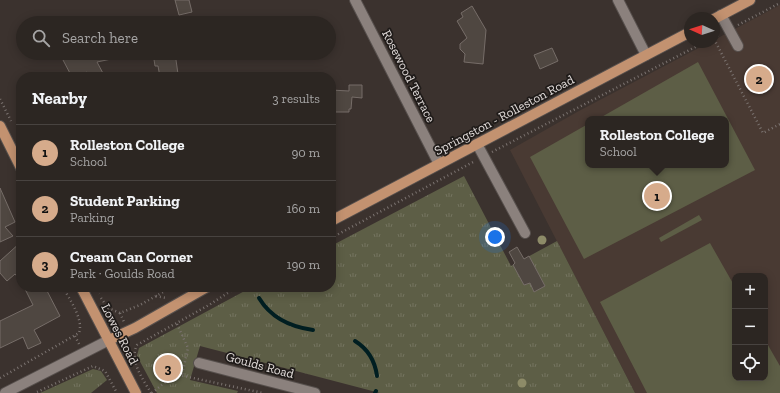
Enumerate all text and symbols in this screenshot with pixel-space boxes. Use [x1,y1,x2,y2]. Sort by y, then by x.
north arrow [684,12,720,48]
search box [16,16,336,60]
icon: search [30,27,52,49]
street label: Rosewood Terrace [379,27,439,125]
text: Search here [62,29,138,47]
pin: 2 [746,64,772,94]
street label: Springston - Rolleston Road [432,72,576,158]
text: Nearby [32,88,87,108]
text: 3 results [272,91,320,106]
popup [585,116,729,168]
text: Rolleston College [600,126,714,144]
text: Rolleston College [70,136,185,154]
text: School [600,144,637,159]
text: 1 [42,145,48,160]
text: 90 m [291,145,320,160]
text: School [70,154,107,169]
pin: 1 [644,181,670,211]
text: Student Parking [70,192,180,210]
text: 2 [42,201,48,216]
text: 160 m [286,201,320,216]
text: Parking [70,210,114,225]
your location [485,227,505,247]
text: Cream Can Corner [70,248,193,266]
text: 3 [42,257,48,272]
text: 190 m [286,257,320,272]
text: Park · Goulds Road [70,266,175,281]
map controls [732,273,768,381]
button: + [732,273,768,309]
street label: Lowes Road [98,301,142,367]
button: − [732,309,768,345]
button: locate [732,345,768,381]
street label: Goulds Road [224,349,296,381]
pin: 3 [155,353,181,383]

